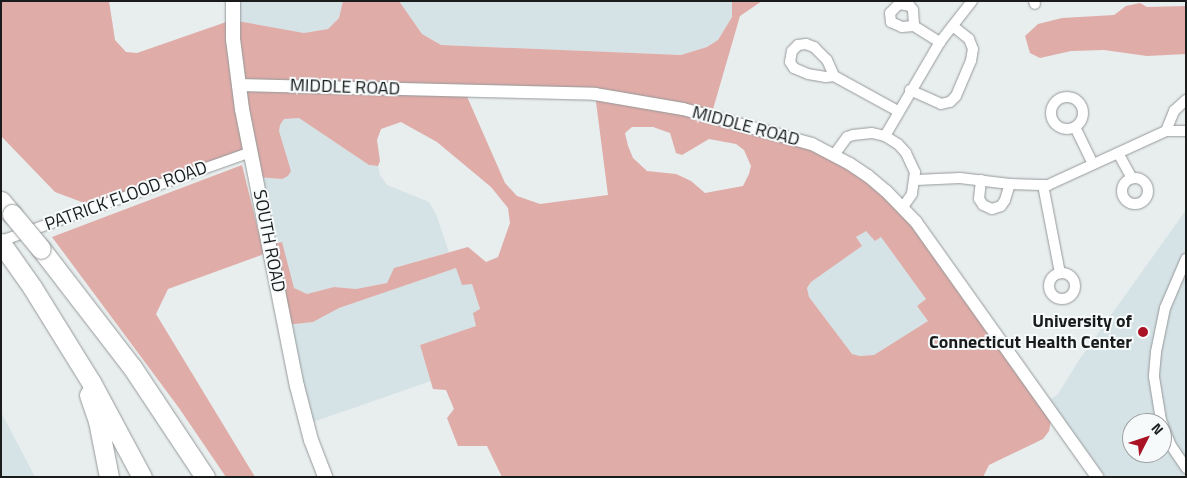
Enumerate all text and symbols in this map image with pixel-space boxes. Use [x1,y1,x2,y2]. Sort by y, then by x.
street label: MIDDLE ROAD [289,74,401,100]
street label: MIDDLE ROAD [690,101,802,151]
street label: PATRICK FLOOD ROAD [42,157,210,235]
street label: SOUTH ROAD [248,188,290,294]
place label: University of Connecticut Health Center [929,311,1132,354]
marker: University of Connecticut Health Center [1136,325,1150,339]
north arrow [1122,413,1172,463]
text: N [1147,418,1169,439]

